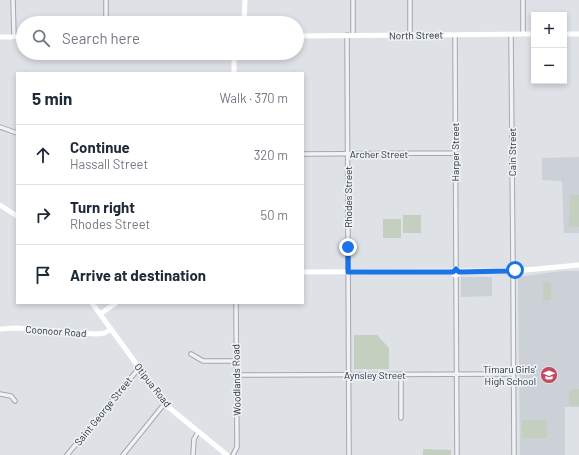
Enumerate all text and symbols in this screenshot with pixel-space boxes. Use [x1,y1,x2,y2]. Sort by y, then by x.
map controls [531,12,567,84]
button: + [531,12,567,48]
search box [16,16,304,60]
icon: search [30,27,52,49]
text: Search here [62,29,140,47]
street label: North Street [389,29,444,41]
button: − [531,48,567,84]
text: 5 min [32,88,72,108]
text: Walk · 370 m [220,90,288,106]
street label: Harper Street [449,122,461,182]
street label: Cain Street [506,127,518,176]
text: Continue [70,138,130,156]
icon: ahead [32,144,54,166]
text: 320 m [254,147,288,163]
street label: Archer Street [350,148,409,160]
text: Hassall Street [70,156,148,172]
street label: Rhodes Street [342,166,354,228]
text: Turn right [70,198,135,216]
icon: right [32,204,54,226]
text: 50 m [261,207,288,223]
text: Rhodes Street [70,216,150,232]
route end [339,238,357,256]
route start [506,261,524,279]
icon: arrive [32,264,54,286]
text: Arrive at destination [70,266,206,284]
street label: Coonoor Road [25,323,87,339]
street label: Woodlands Road [229,344,243,416]
street label: Otipua Road [132,361,174,409]
place label: Timaru Girls' High School [483,363,537,387]
school or university icon: Timaru Girls' High School [539,365,559,385]
street label: Aynsley Street [344,369,406,381]
street label: Saint George Street [72,374,135,448]

